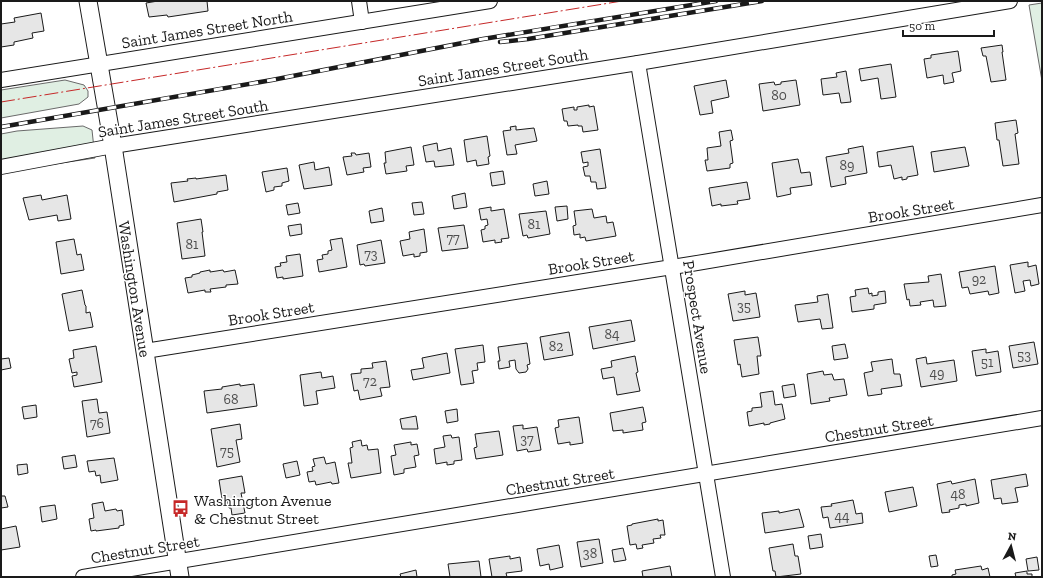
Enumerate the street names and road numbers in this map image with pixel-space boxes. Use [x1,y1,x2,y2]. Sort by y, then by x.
street label: Saint James Street North [120,7,294,52]
street label: Saint James Street South [417,45,590,90]
street label: Saint James Street South [97,96,270,141]
street label: Brook Street [867,194,956,227]
street label: Washington Avenue [114,220,155,358]
street label: Brook Street [547,246,636,279]
street label: Prospect Avenue [679,259,716,375]
street label: Brook Street [227,297,316,330]
street label: Chestnut Street [823,411,935,446]
street label: Chestnut Street [504,464,616,499]
street label: Chestnut Street [89,532,201,567]

